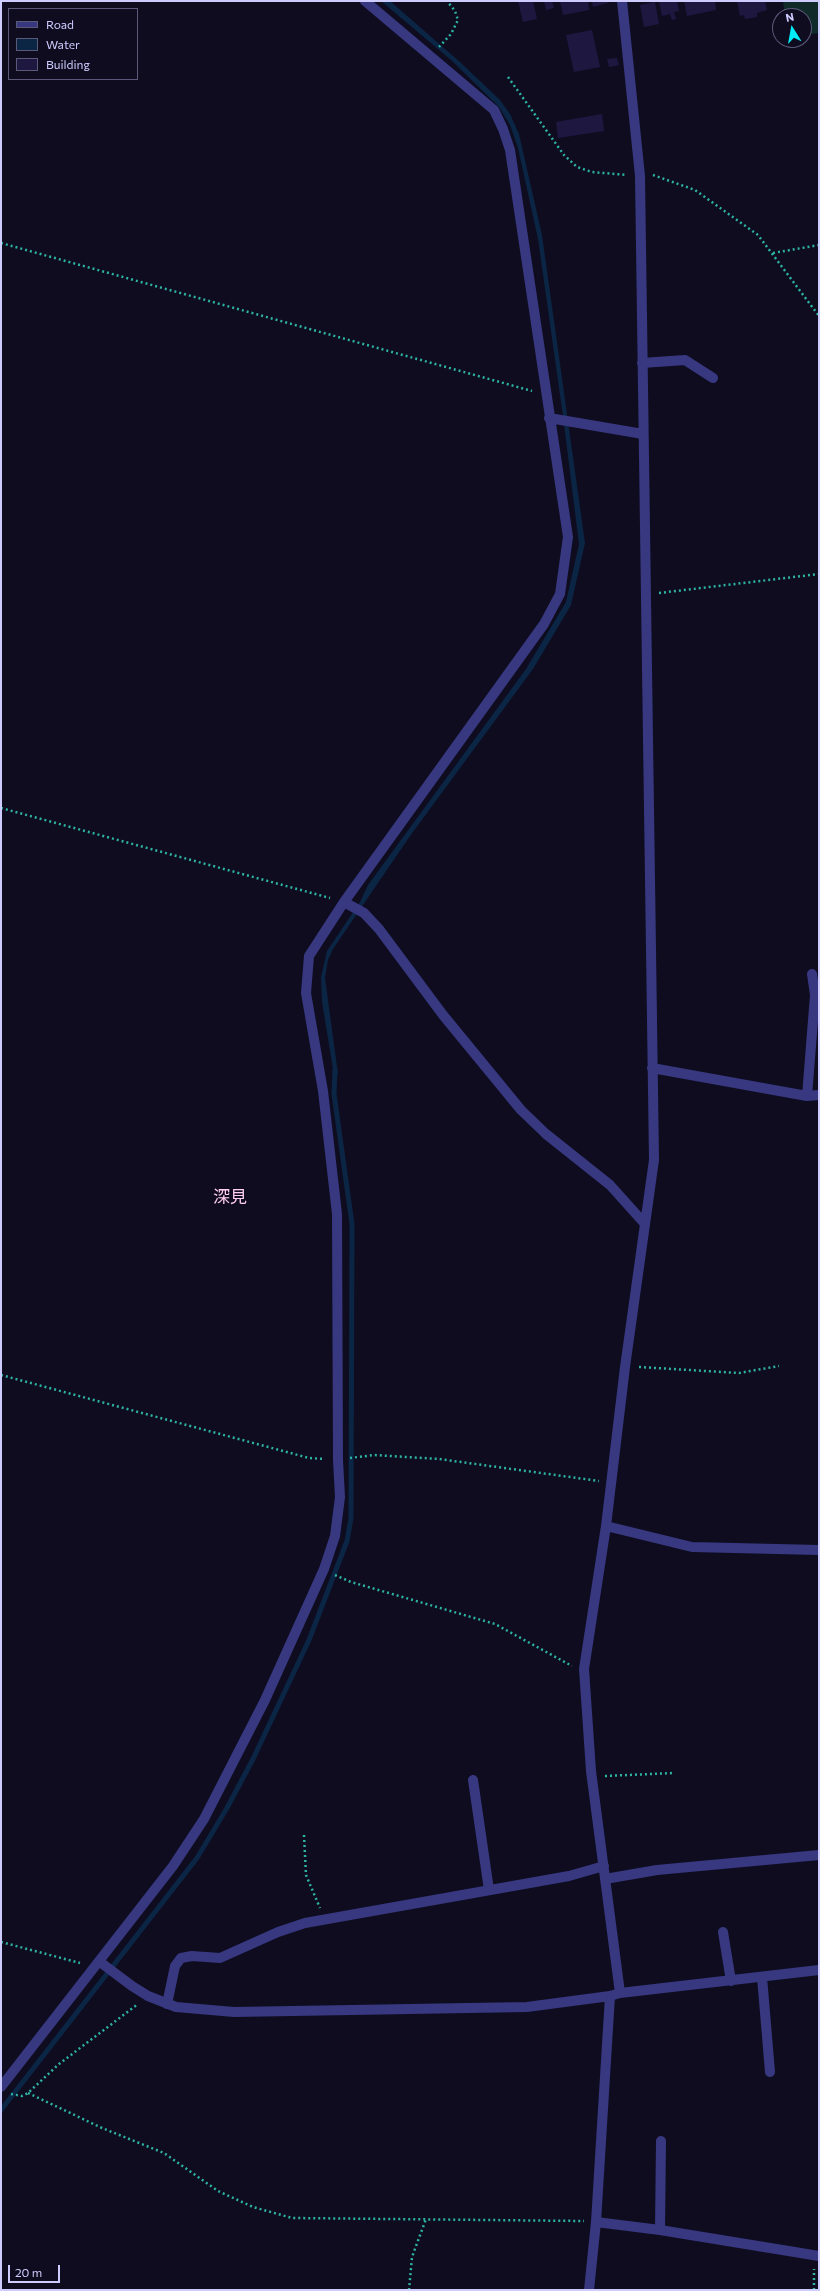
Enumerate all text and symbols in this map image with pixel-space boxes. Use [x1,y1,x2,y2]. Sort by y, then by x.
legend [8,8,138,80]
north arrow [772,8,812,48]
text: N [785,10,795,24]
text: Road [46,17,74,31]
text: Water [46,37,80,51]
text: Building [46,57,90,71]
district label: 深見 [213,1187,247,1207]
scale bar [10,2257,62,2283]
text: 20 m [15,2265,42,2279]

